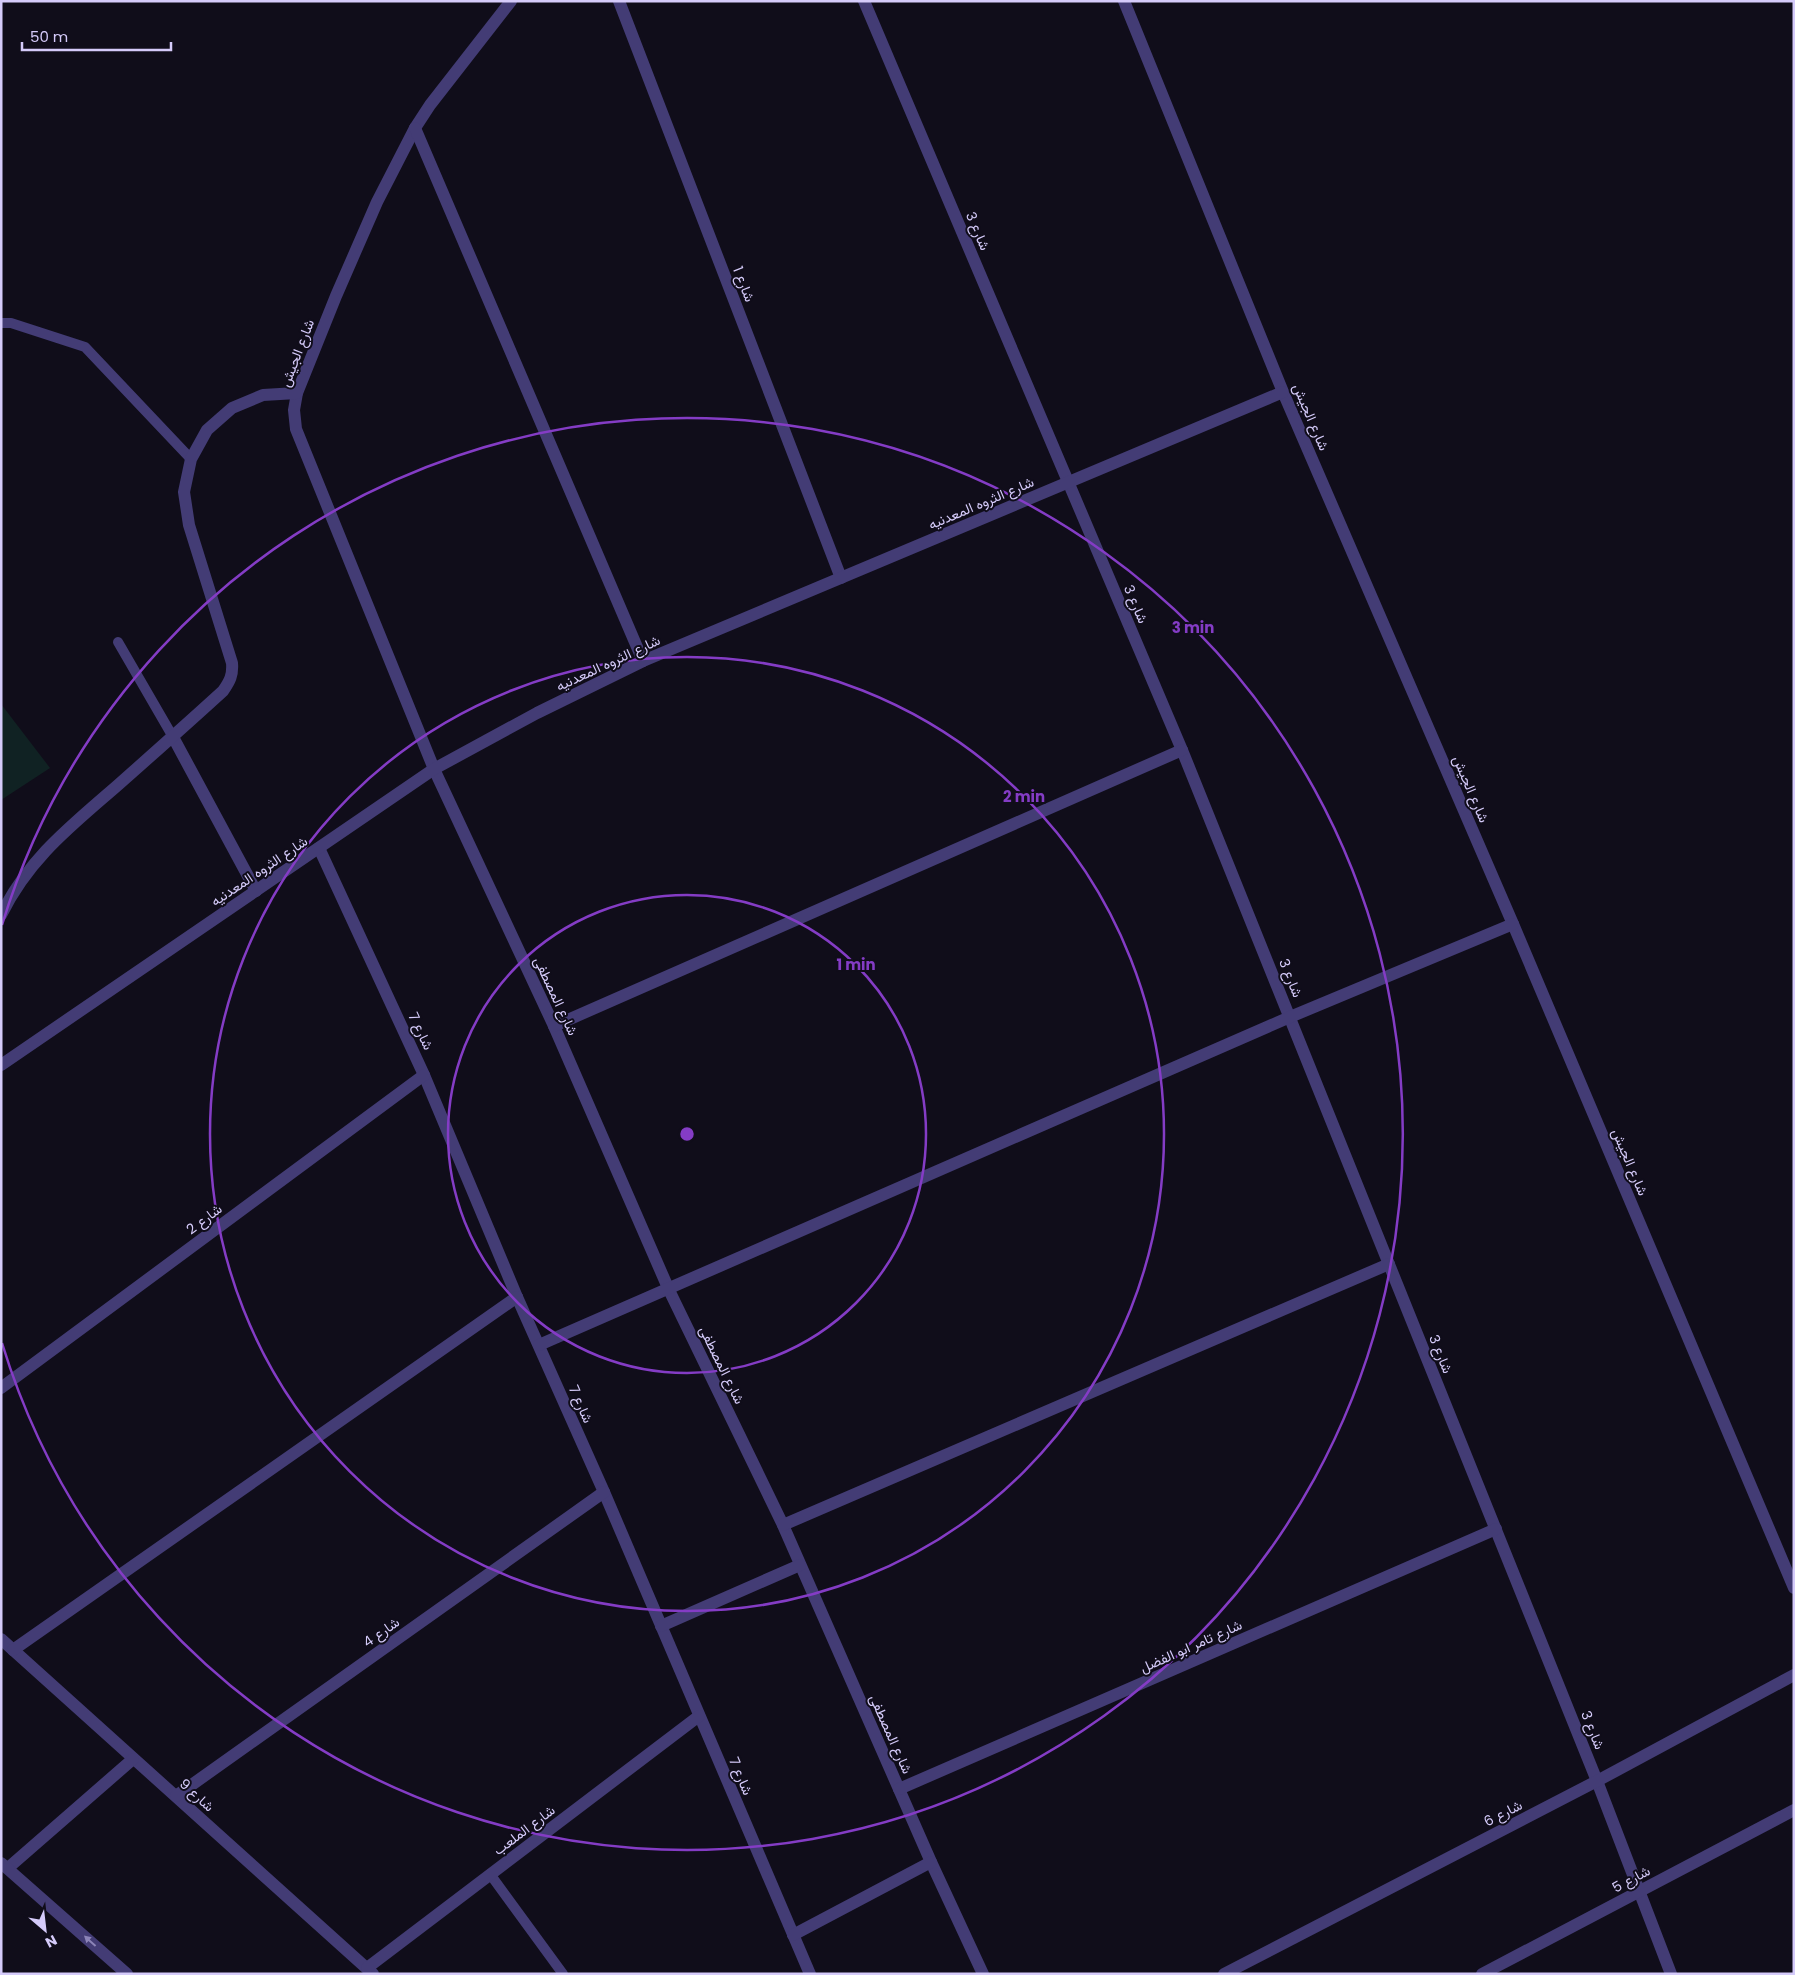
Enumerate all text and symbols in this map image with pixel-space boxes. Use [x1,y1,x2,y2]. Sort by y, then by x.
scale bar [22,20,171,52]
text: 50 m [30,26,68,47]
street label: شارع 3 [960,209,995,254]
street label: شارع 1 [727,263,760,305]
street label: شارع الجيش [275,316,320,390]
street label: شارع الجيش [1287,380,1334,454]
street label: شارع الثروه المعدنيه [925,472,1037,535]
street label: شارع 3 [1118,582,1153,627]
text: 3 min [1172,617,1214,638]
street label: شارع الثروه المعدنيه [553,630,664,697]
street label: شارع الجيش [1447,752,1494,826]
text: 2 min [1003,786,1045,807]
street label: شارع الثروه المعدنيه [207,831,312,912]
street label: شارع المصطفى [528,953,583,1039]
text: 1 min [836,954,876,975]
street label: شارع 3 [1273,956,1308,1001]
street label: شارع 7 [403,1009,438,1054]
centre of rings [678,1125,696,1143]
street label: شارع الجيش [1606,1125,1653,1199]
street label: شارع 2 [182,1199,227,1240]
street label: شارع المصطفى [694,1323,750,1408]
street label: شارع 3 [1423,1332,1458,1377]
street label: شارع 7 [563,1382,598,1427]
street label: شارع 4 [359,1612,404,1653]
street label: شارع تامر ابو الفضل [1137,1615,1246,1678]
street label: شارع المصطفى [864,1691,917,1777]
street label: شارع 3 [1575,1708,1610,1753]
street label: شارع 7 [723,1754,758,1799]
street label: شارع 9 [175,1774,219,1817]
street label: شارع 6 [1480,1795,1526,1832]
street label: شارع الملعب [489,1800,560,1861]
street label: شارع 5 [1608,1861,1654,1898]
north arrow [20,1905,70,1955]
text: N [42,1930,60,1953]
one-way arrow [84,1936,97,1947]

